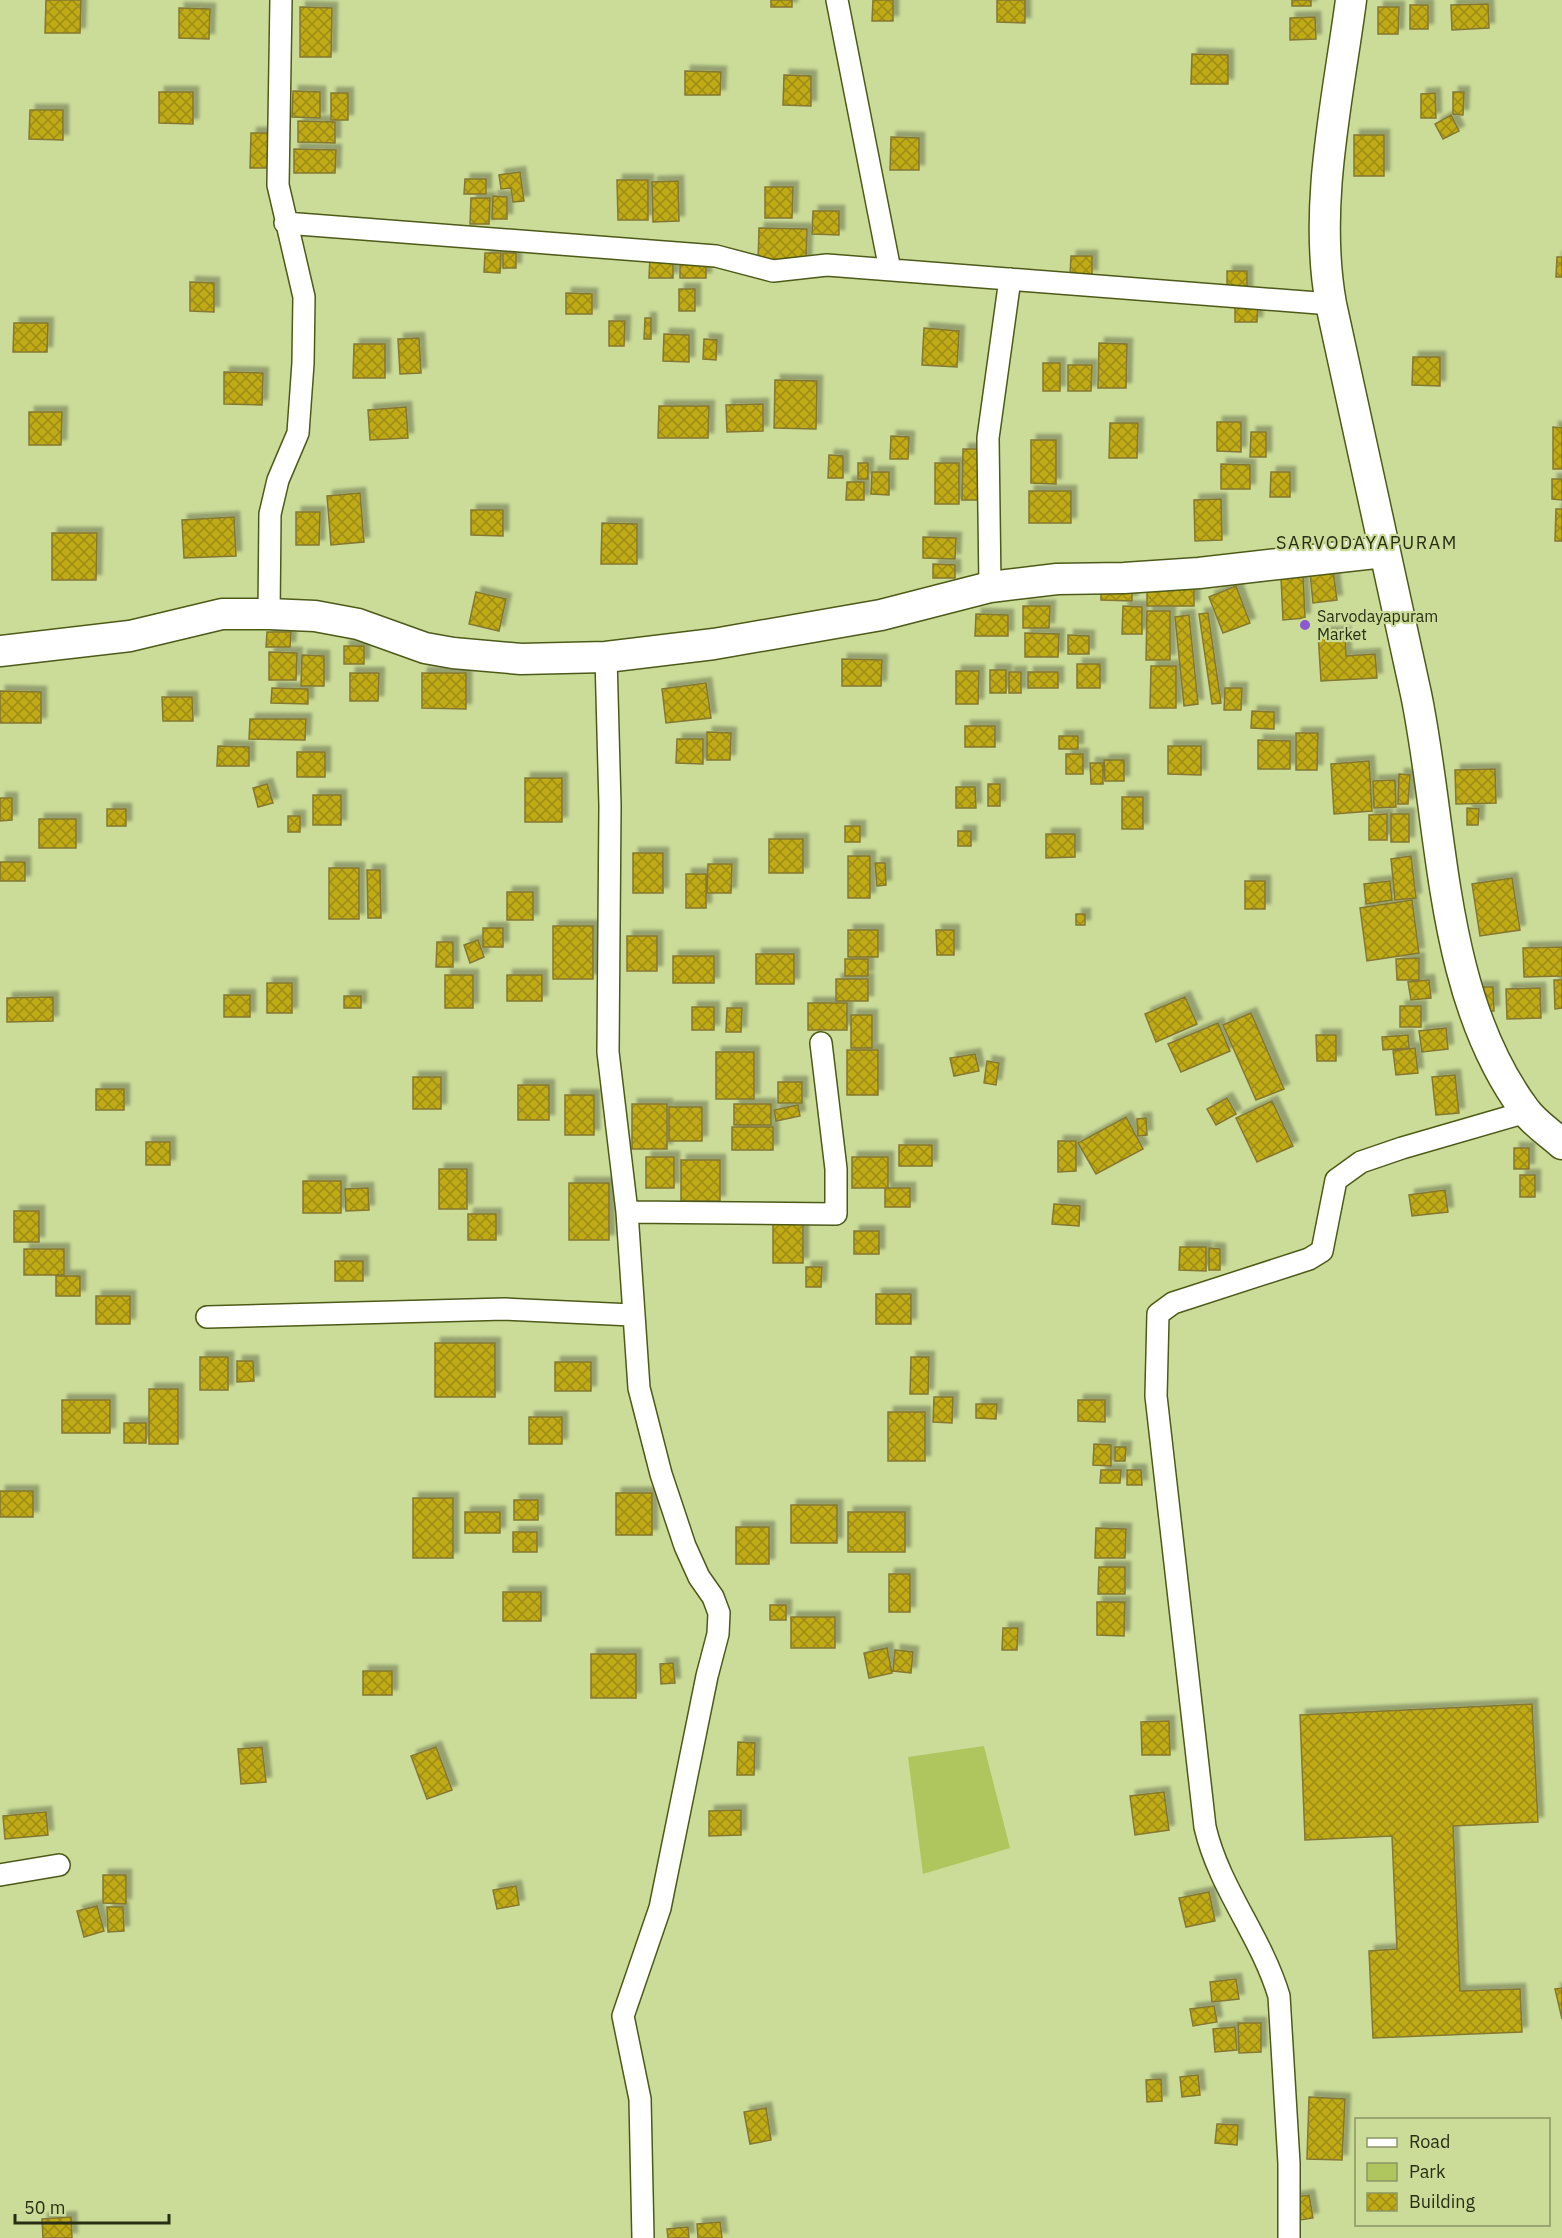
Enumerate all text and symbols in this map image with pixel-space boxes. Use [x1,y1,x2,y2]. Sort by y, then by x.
district label: SARVODAYAPURAM [1276,531,1458,554]
place label: Sarvodayapuram Market [1317,606,1438,644]
marker: Sarvodayapuram Market [1298,618,1312,632]
legend [1355,2118,1550,2226]
text: Road [1409,2130,1450,2153]
text: Park [1409,2160,1446,2183]
scale bar [15,2187,170,2225]
text: Building [1409,2190,1476,2213]
text: 50 m [24,2196,66,2219]

